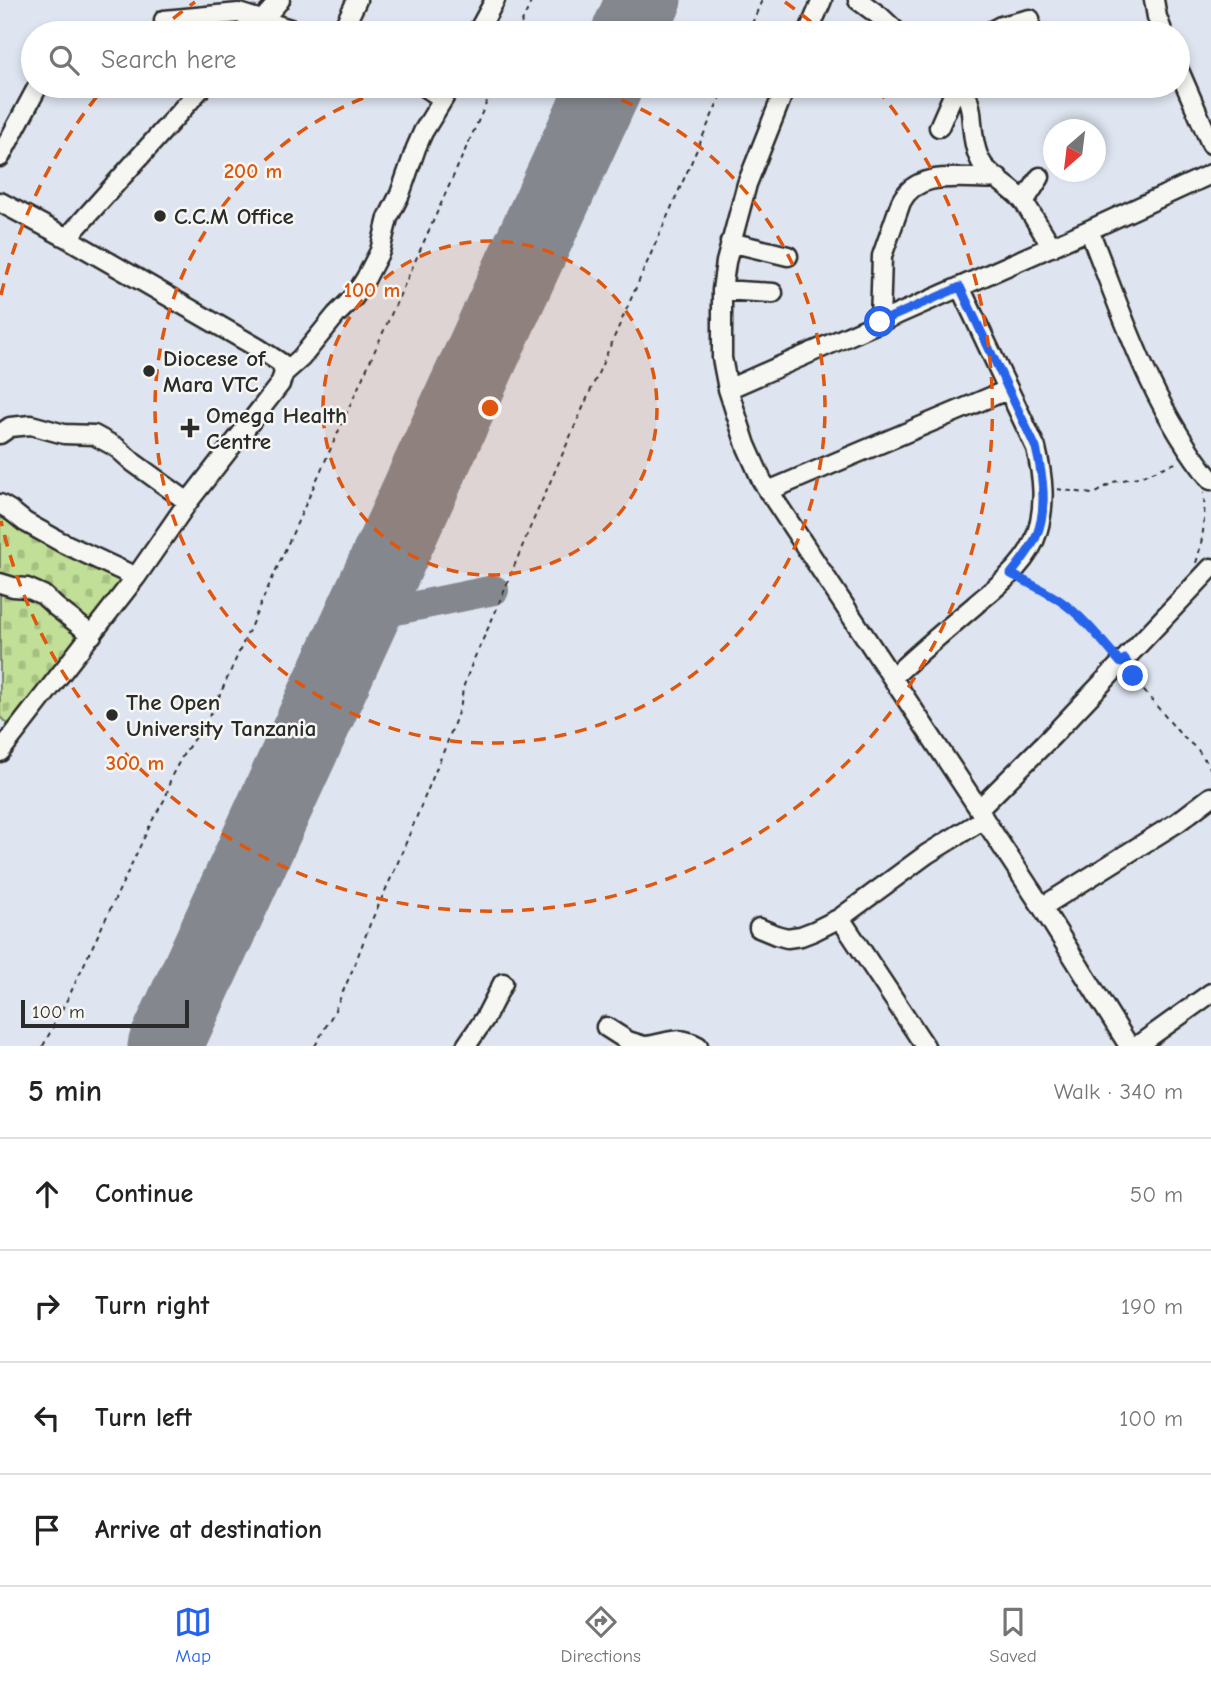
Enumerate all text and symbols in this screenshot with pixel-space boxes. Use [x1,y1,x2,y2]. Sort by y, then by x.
search box [21,21,1190,98]
icon: search [45,41,83,79]
text: Search here [101,45,236,75]
north arrow [1043,119,1106,182]
text: 200 m [224,159,282,183]
place label: C.C.M Office [174,203,294,230]
marker: C.C.M Office [152,208,168,224]
text: 100 m [344,278,400,302]
route start [864,306,895,337]
place label: Diocese of Mara VTC [163,345,267,398]
marker: Diocese of Mara VTC [141,363,157,379]
centre of rings [478,396,502,420]
place label: Omega Health Centre [206,402,347,455]
marker: Omega Health Centre [180,418,200,438]
route end [1117,660,1148,691]
place label: The Open University Tanzania [126,689,316,742]
marker: The Open University Tanzania [104,707,120,723]
text: 300 m [106,751,164,775]
scale bar [21,997,189,1029]
text: 100 m [32,1001,85,1023]
text: 5 min [28,1074,102,1109]
text: Walk · 340 m [1054,1078,1183,1105]
icon: ahead [28,1175,66,1213]
text: Continue [95,1179,193,1209]
text: 50 m [1130,1181,1183,1208]
icon: right [28,1287,66,1325]
text: Turn right [95,1291,209,1321]
text: 190 m [1121,1293,1183,1320]
icon: left [28,1399,66,1437]
text: Turn left [95,1403,192,1433]
text: 100 m [1119,1405,1183,1432]
icon: arrive [28,1511,66,1549]
text: Arrive at destination [95,1515,322,1545]
tab: Map [174,1603,212,1667]
tab: Directions [561,1603,641,1667]
tab: Saved [989,1603,1037,1667]

